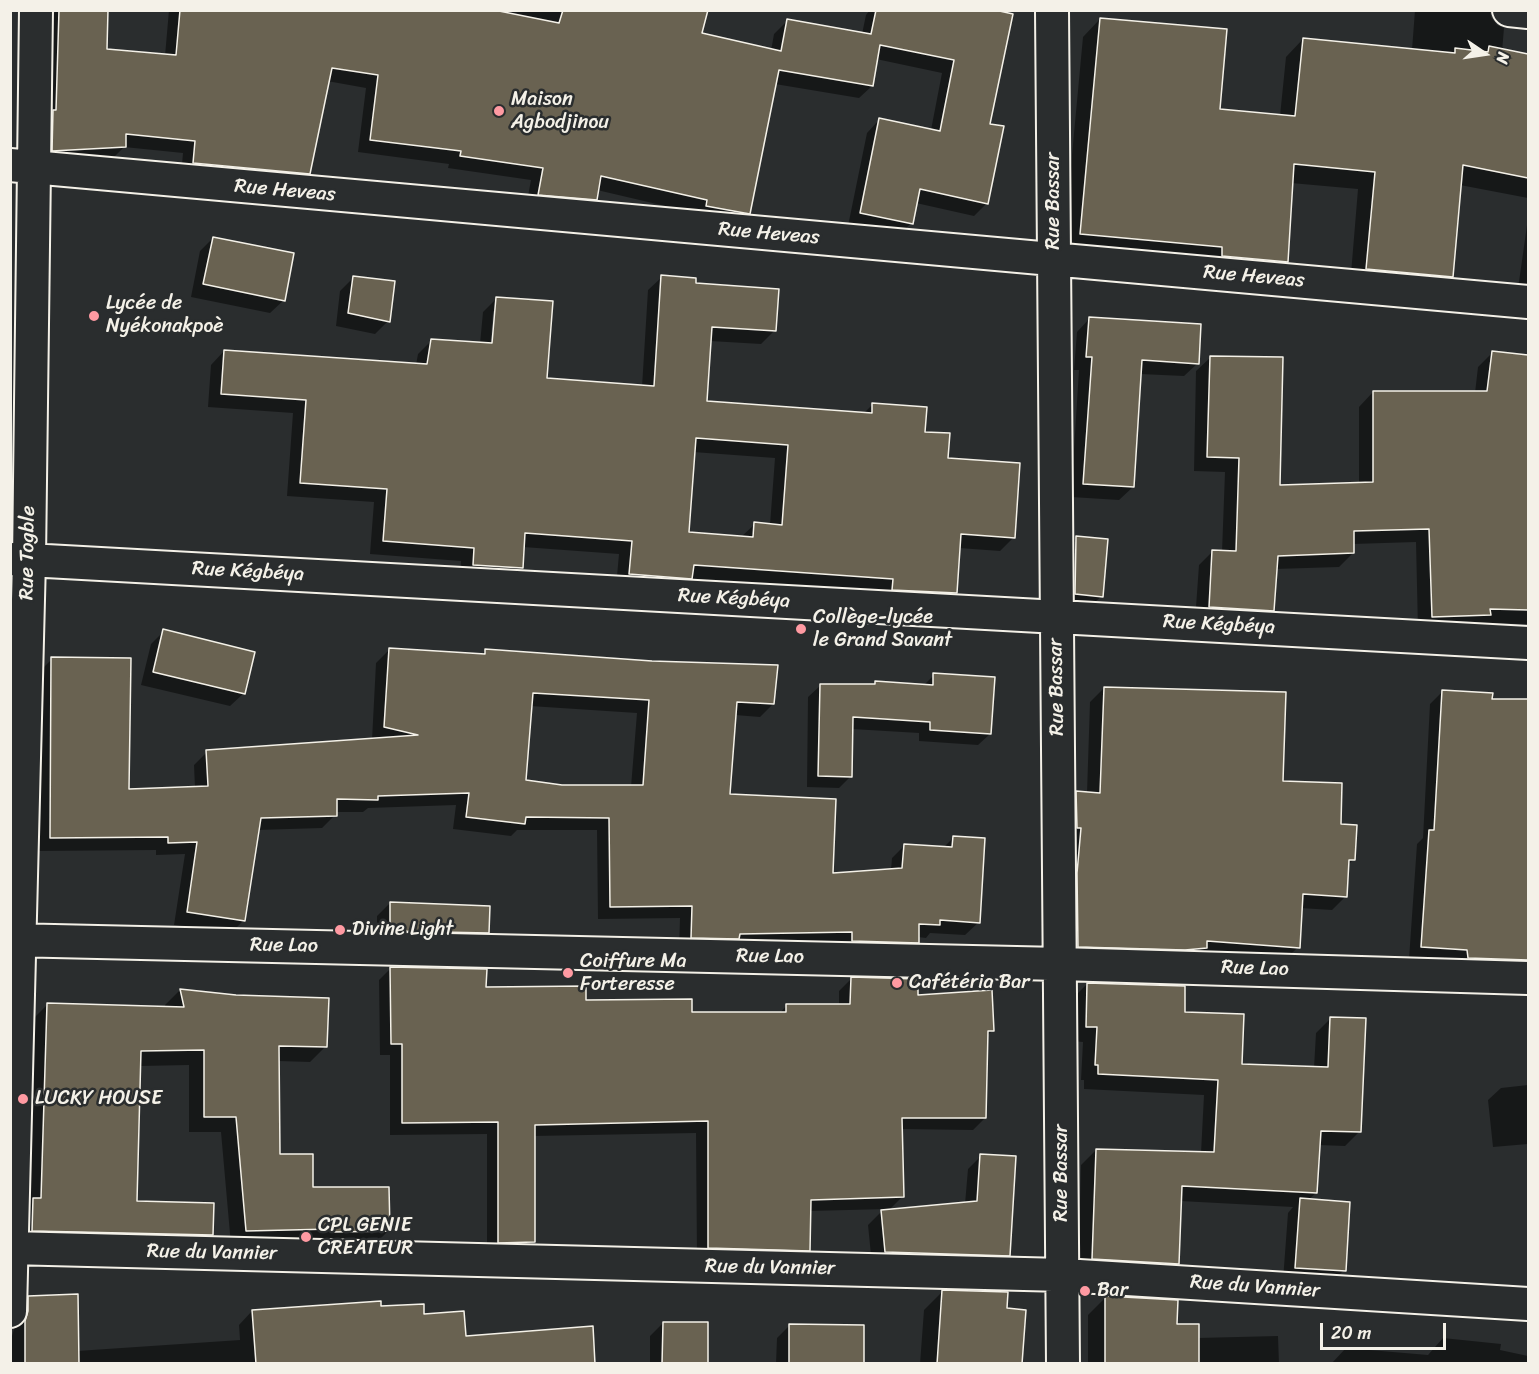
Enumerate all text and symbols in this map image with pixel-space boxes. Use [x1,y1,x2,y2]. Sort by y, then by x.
north arrow [1455,24,1515,84]
text: N [1488,49,1518,67]
place label: Maison Agbodjinou [511,88,609,135]
marker: Maison Agbodjinou [492,104,506,118]
street label: Rue Bassar [1042,152,1066,250]
street label: Rue Heveas [233,175,337,207]
street label: Rue Heveas [717,218,821,250]
street label: Rue Heveas [1202,261,1306,293]
place label: Lycée de Nyékonakpoè [106,292,224,339]
marker: Lycée de Nyékonakpoè [87,309,101,323]
street label: Rue Togble [15,506,41,600]
street label: Rue Kégbéya [191,557,305,587]
street label: Rue Kégbéya [677,584,791,614]
place label: Collège-lycée le Grand Savant [813,606,952,653]
street label: Rue Kégbéya [1162,610,1276,640]
marker: Collège-lycée le Grand Savant [794,622,808,636]
street label: Rue Bassar [1044,638,1070,736]
place label: Divine Light [352,918,453,942]
marker: Divine Light [333,923,347,937]
street label: Rue Lao [250,933,318,959]
street label: Rue Lao [736,944,804,970]
place label: Coiffure Ma Forteresse [580,950,687,997]
street label: Rue Lao [1221,956,1289,982]
marker: Coiffure Ma Forteresse [561,966,575,980]
place label: Cafétéria Bar [909,971,1029,995]
marker: Cafétéria Bar [890,976,904,990]
place label: LUCKY HOUSE [35,1087,162,1111]
marker: LUCKY HOUSE [16,1092,30,1106]
street label: Rue Bassar [1050,1124,1074,1222]
place label: CPL GENIE CREATEUR [318,1214,413,1261]
marker: CPL GENIE CREATEUR [299,1230,313,1244]
street label: Rue du Vannier [147,1240,277,1266]
street label: Rue du Vannier [705,1255,835,1281]
street label: Rue du Vannier [1189,1270,1321,1304]
place label: Bar [1097,1279,1128,1303]
marker: Bar [1078,1284,1092,1298]
scale bar [1323,1311,1449,1349]
text: 20 m [1331,1317,1371,1349]

